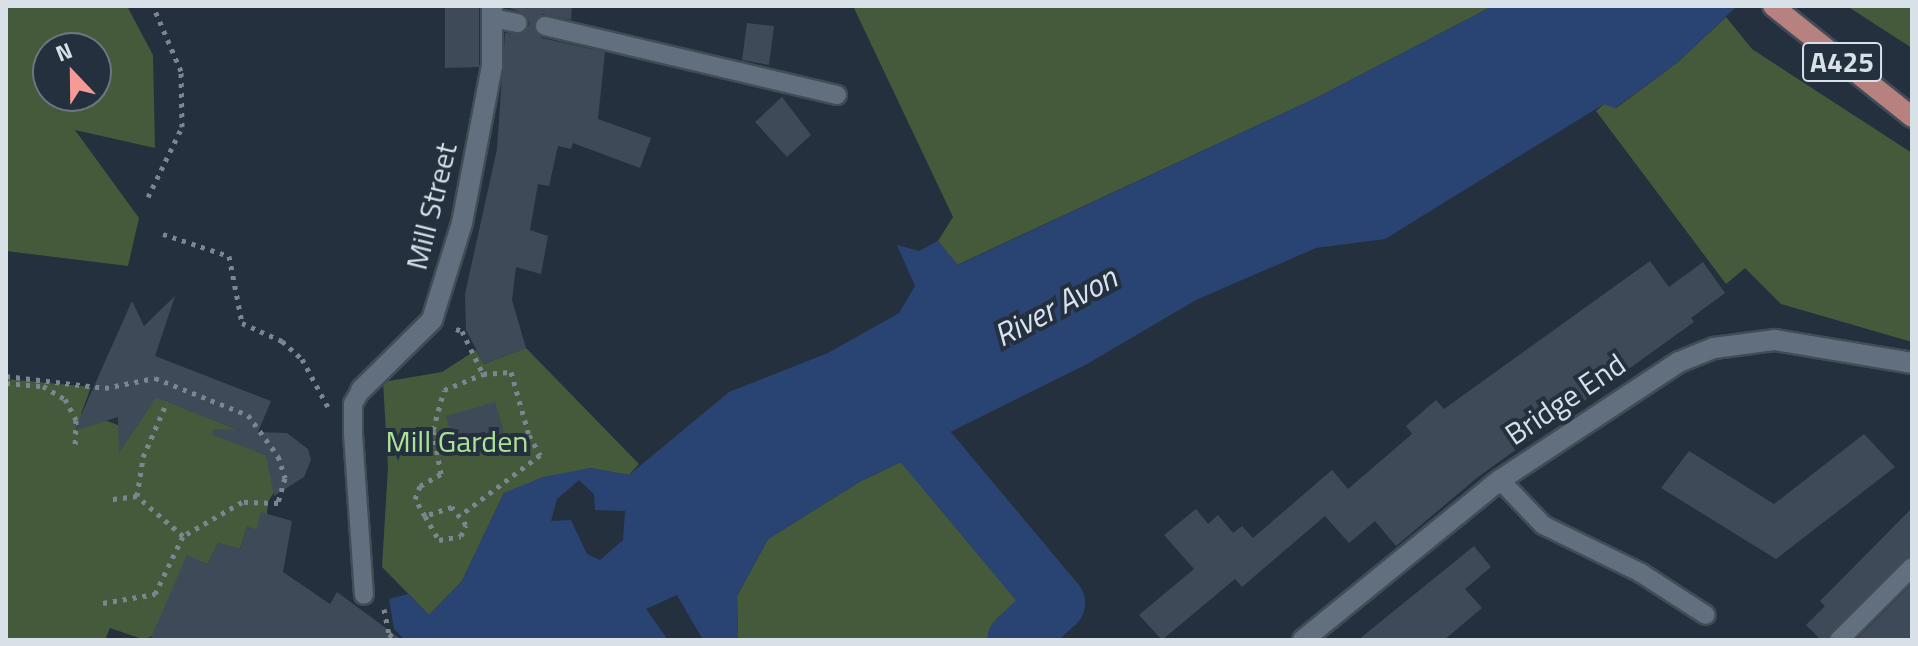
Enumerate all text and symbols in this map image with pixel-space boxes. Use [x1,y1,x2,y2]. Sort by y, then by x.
north arrow [32,32,112,112]
text: N [50,33,77,70]
road number: A425 [1802,38,1882,86]
street label: Mill Street [398,139,464,273]
water label: River Avon [987,258,1123,354]
street label: Bridge End [1498,346,1632,452]
park label: Mill Garden [386,423,528,459]

